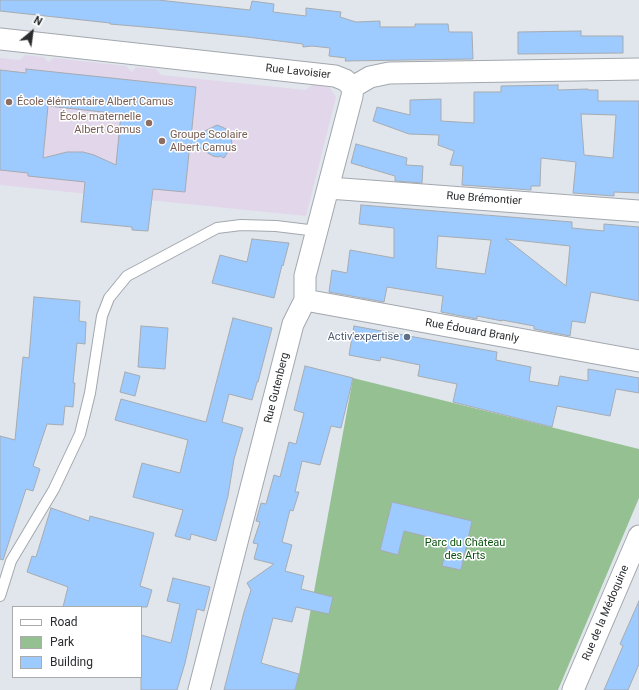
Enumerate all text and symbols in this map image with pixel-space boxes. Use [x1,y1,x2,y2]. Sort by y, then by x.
north arrow [12,12,52,52]
text: N [32,13,45,29]
street label: Rue Lavoisier [265,62,331,82]
place label: École élémentaire Albert Camus [17,95,173,109]
marker: École élémentaire Albert Camus [4,97,14,107]
place label: École maternelle Albert Camus [60,110,141,136]
marker: École maternelle Albert Camus [144,118,154,128]
place label: Groupe Scolaire Albert Camus [170,128,248,154]
marker: Groupe Scolaire Albert Camus [157,136,167,146]
street label: Rue Brémontier [446,190,522,208]
street label: Rue Édouard Branly [424,316,520,346]
place label: Activ'expertise [328,330,399,344]
marker: Activ'expertise [402,332,412,342]
street label: Rue Gutenberg [262,351,292,425]
park label: Parc du Château des Arts [425,536,505,562]
street label: Rue de la Médoquine [580,563,632,663]
legend [12,606,142,678]
text: Road [50,615,78,629]
text: Park [50,635,74,649]
text: Building [50,655,93,669]

